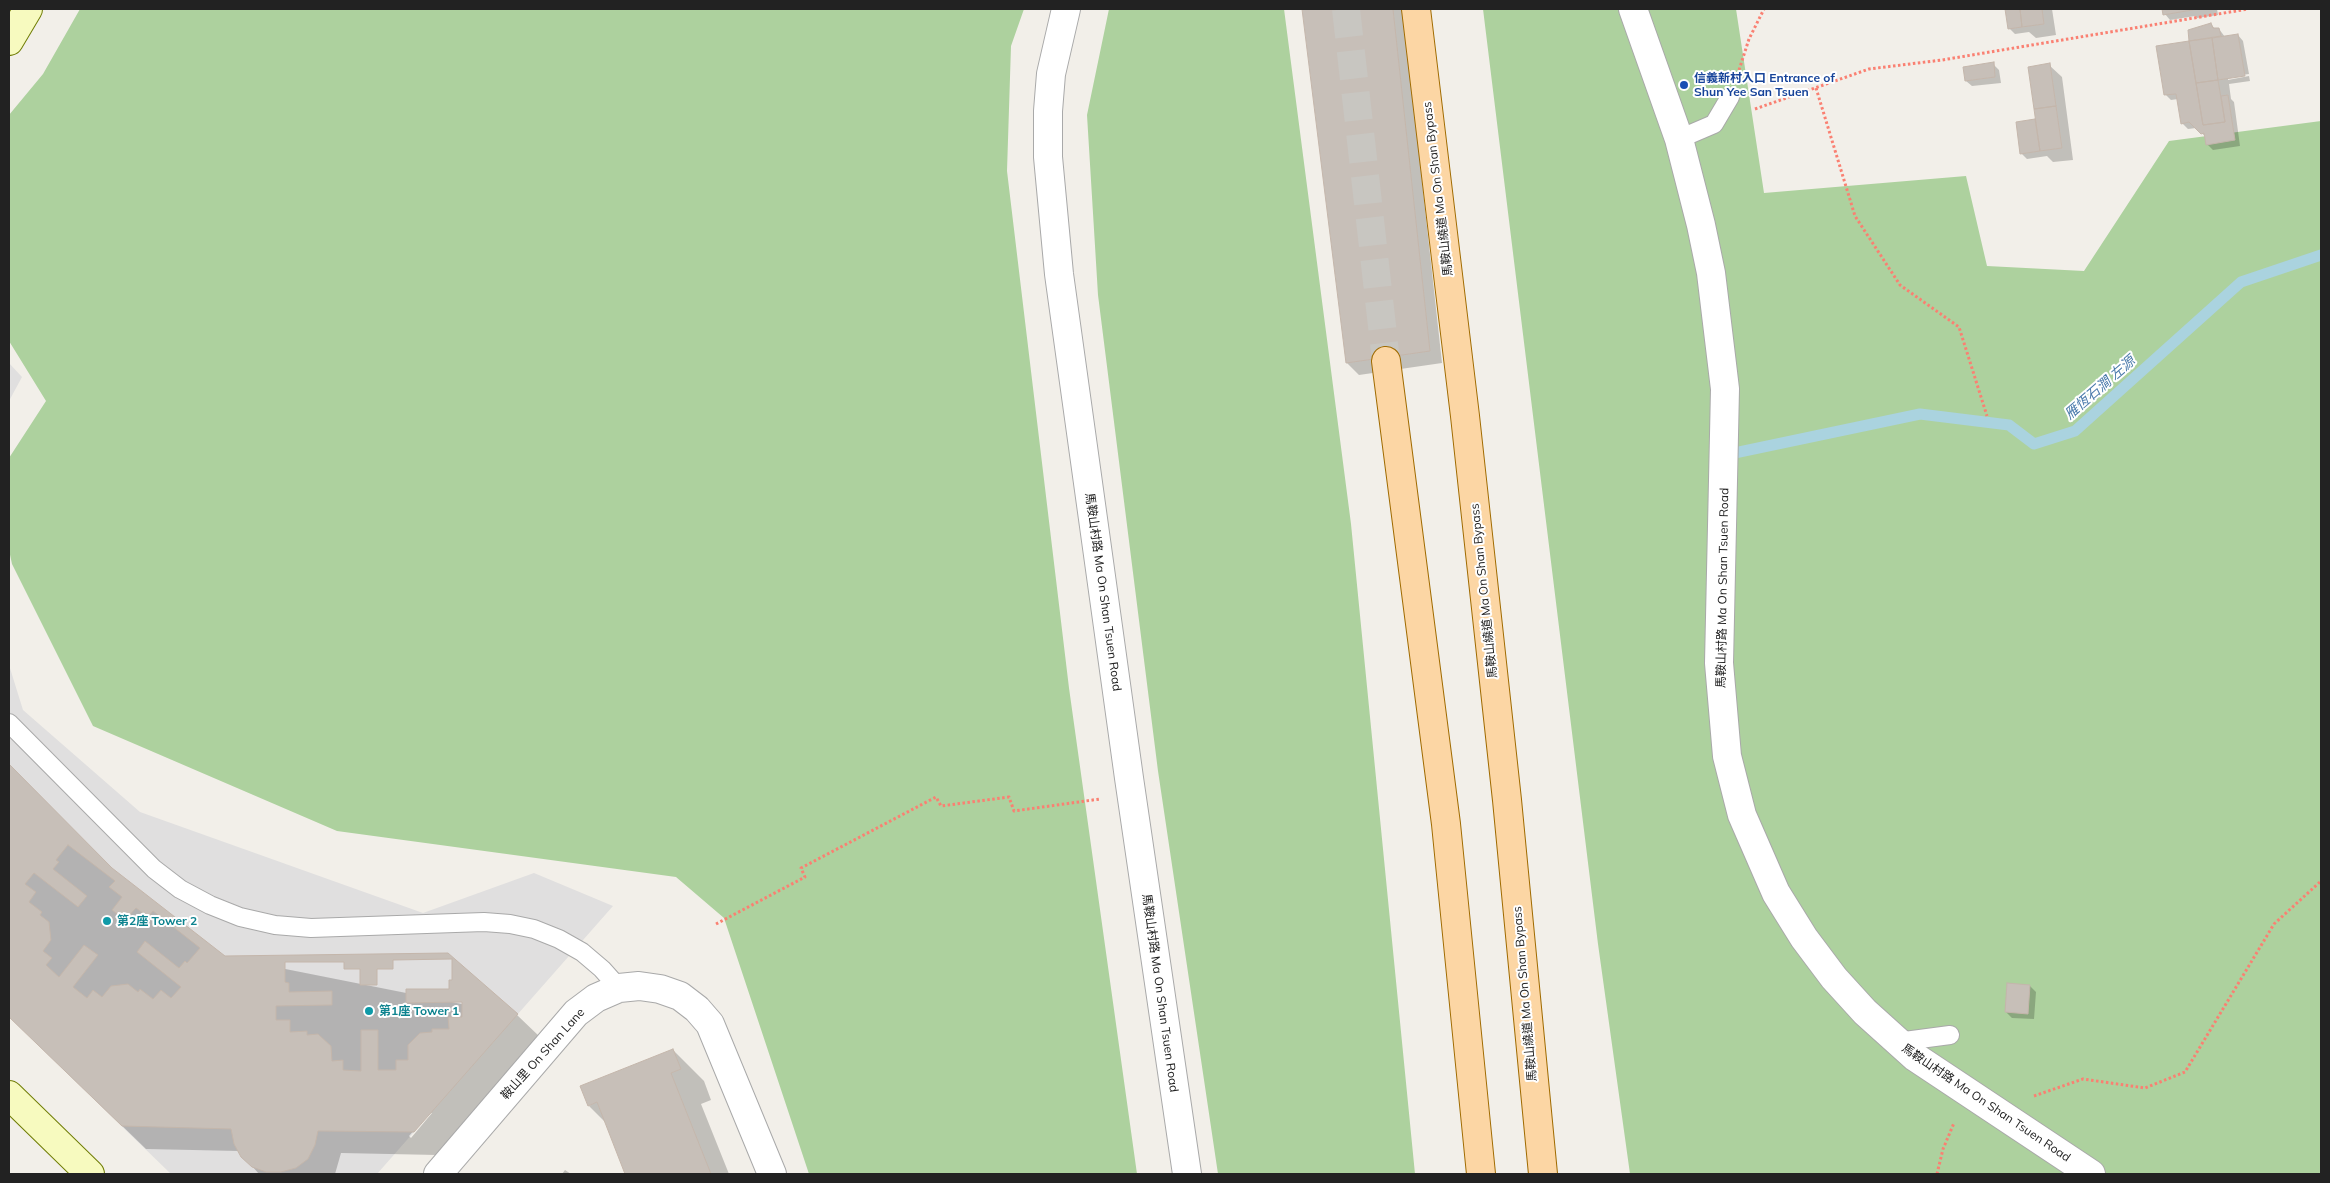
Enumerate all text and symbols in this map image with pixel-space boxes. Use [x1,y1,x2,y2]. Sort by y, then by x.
place label: 信義新村入口 Entrance of Shun Yee San Tsuen [1694,71,1835,99]
marker: 信義新村入口 Entrance of Shun Yee San Tsuen [1678,79,1690,91]
street label: 馬鞍山繞道 Ma On Shan Bypass [1420,101,1456,277]
water label: 雁恆石澗 左源 [2061,353,2139,423]
street label: 馬鞍山村路 Ma On Shan Tsuen Road [1714,488,1732,688]
street label: 馬鞍山村路 Ma On Shan Tsuen Road [1082,492,1124,692]
street label: 馬鞍山繞道 Ma On Shan Bypass [1468,503,1500,679]
street label: 馬鞍山村路 Ma On Shan Tsuen Road [1139,893,1181,1093]
street label: 馬鞍山繞道 Ma On Shan Bypass [1510,906,1540,1082]
place label: 第2座 Tower 2 [117,914,197,928]
marker: 第2座 Tower 2 [101,915,113,927]
place label: 第1座 Tower 1 [379,1004,459,1018]
marker: 第1座 Tower 1 [363,1005,375,1017]
street label: 鞍山里 On Shan Lane [498,1005,588,1103]
street label: 馬鞍山村路 Ma On Shan Tsuen Road [1899,1041,2073,1165]

